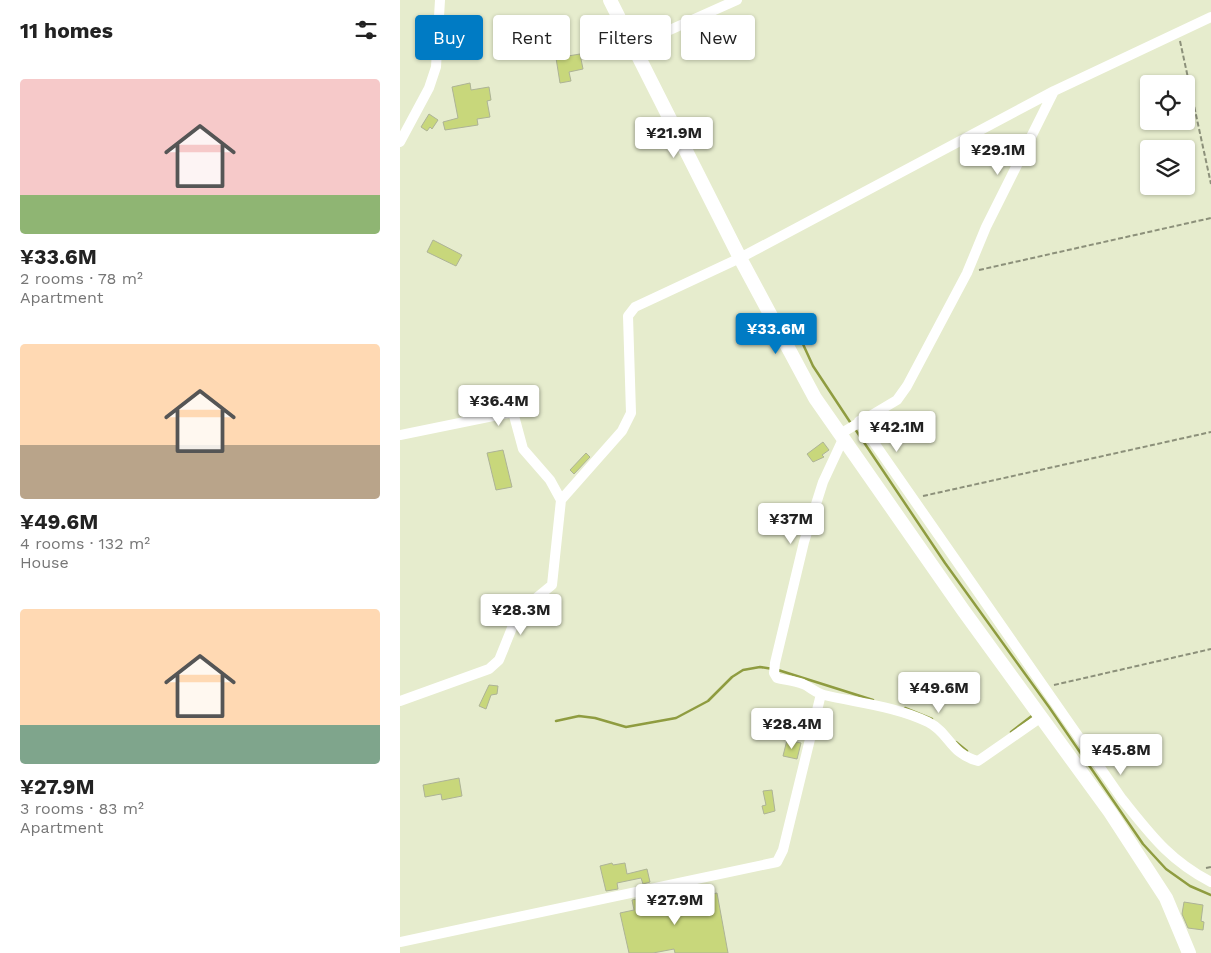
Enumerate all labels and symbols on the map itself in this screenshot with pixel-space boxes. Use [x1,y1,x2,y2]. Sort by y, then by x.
pin: ¥21.9M [633,116,715,159]
pin: ¥29.1M [957,134,1039,176]
pin: ¥33.6M [735,312,817,355]
pin: ¥36.4M [458,384,540,427]
pin: ¥42.1M [856,410,938,453]
pin: ¥37M [761,502,821,545]
pin: ¥28.3M [480,594,562,636]
pin: ¥49.6M [898,672,980,714]
pin: ¥28.4M [751,708,833,750]
pin: ¥45.8M [1080,734,1162,776]
pin: ¥27.9M [634,884,716,926]

